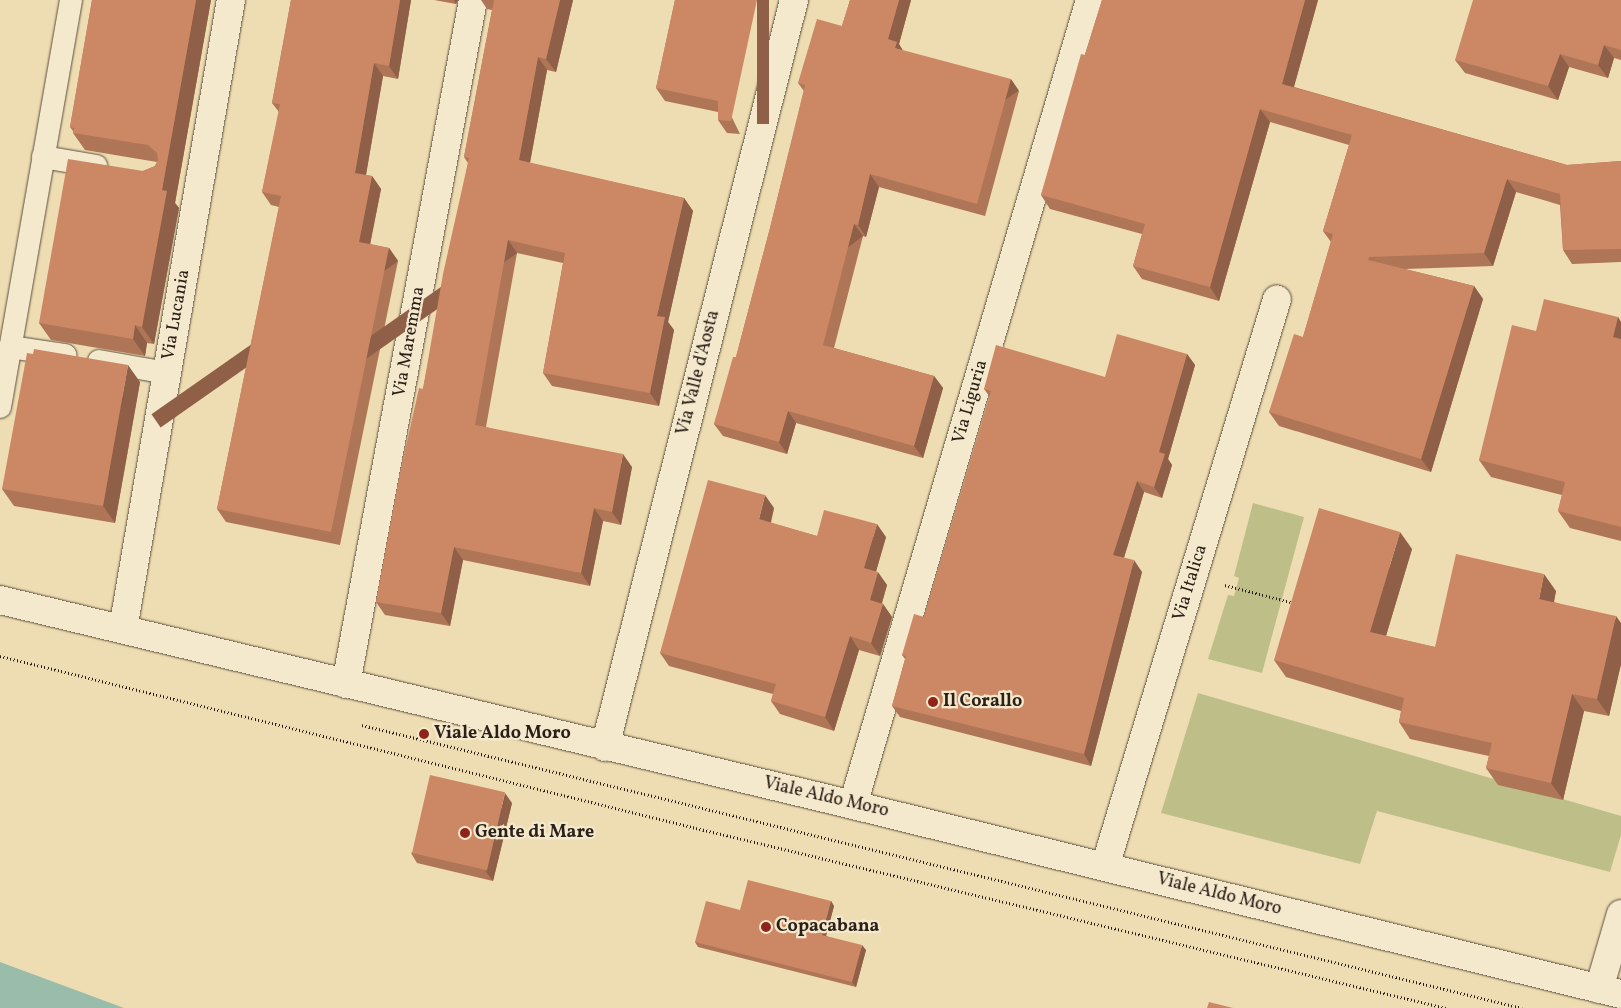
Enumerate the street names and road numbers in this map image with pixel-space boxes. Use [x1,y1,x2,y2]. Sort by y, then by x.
street label: Via Lucania [158,268,196,362]
street label: Via Maremma [390,285,430,399]
street label: Via Valle d'Aosta [673,308,725,438]
street label: Via Liguria [949,358,993,446]
street label: Via Italica [1169,542,1213,624]
street label: Viale Aldo Moro [761,773,891,823]
street label: Viale Aldo Moro [1154,869,1284,921]

